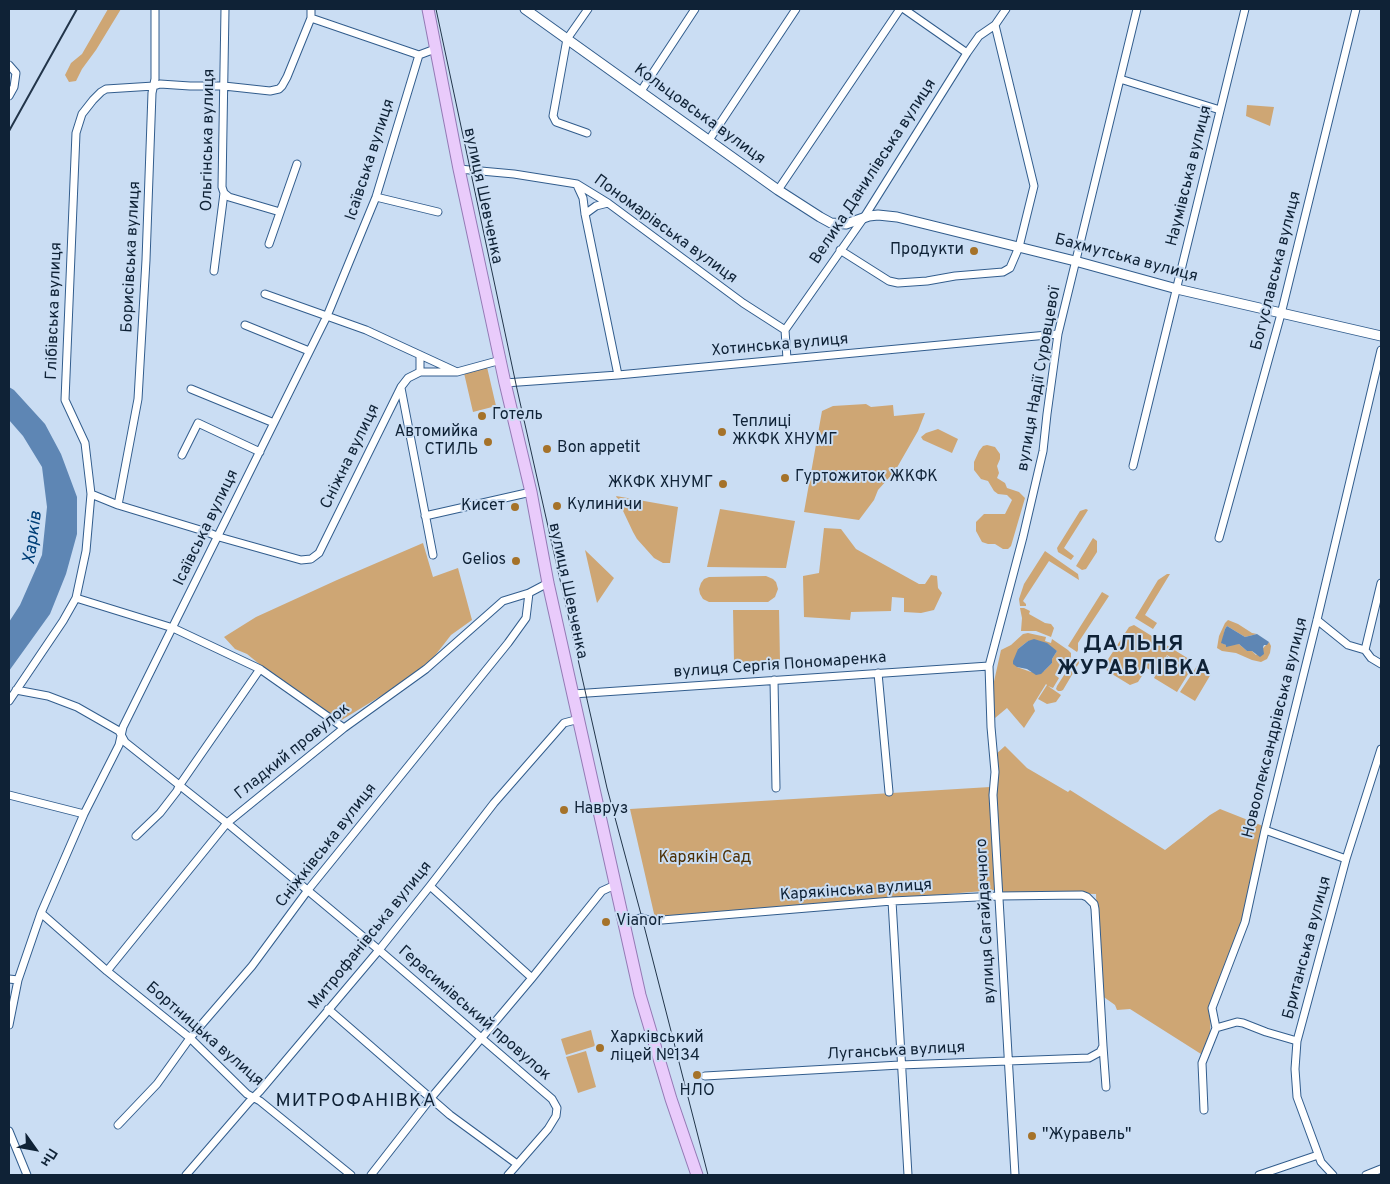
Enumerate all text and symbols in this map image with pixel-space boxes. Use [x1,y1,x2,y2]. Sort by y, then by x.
street label: Кольцовська вулиця [629,61,769,169]
street label: Ольгінська вулиця [198,68,220,212]
street label: Велика Данилівська вулиця [807,76,941,268]
street label: Ісаївська вулиця [342,97,400,223]
street label: Наумівська вулиця [1163,104,1217,248]
street label: вулиця Шевченка [458,126,506,266]
street label: Пономарівська вулиця [589,171,741,289]
street label: Борисівська вулиця [118,181,146,333]
street label: Богуславська вулиця [1248,189,1306,353]
street label: Бахмутська вулиця [1052,231,1200,287]
place label: Продукти [890,241,964,261]
street label: Глібівська вулиця [43,242,67,380]
marker: Продукти [968,245,980,257]
street label: вулиця Надії Суровцевої [1014,285,1066,473]
street label: Хотинська вулиця [711,330,849,362]
street label: Сніжна вулиця [317,401,385,513]
place label: Готель [492,406,543,426]
marker: Готель [476,410,488,422]
place label: Теплиці ЖКФК ХНУМГ [732,413,837,451]
place label: Автомийка СТИЛЬ [394,423,478,461]
marker: Теплиці ЖКФК ХНУМГ [716,426,728,438]
marker: Автомийка СТИЛЬ [482,436,494,448]
place label: Bon appetit [557,439,640,459]
marker: Bon appetit [541,443,553,455]
street label: Ісаївська вулиця [171,467,243,589]
place label: Гуртожиток ЖКФК [795,468,938,488]
marker: Гуртожиток ЖКФК [779,472,791,484]
place label: ЖКФК ХНУМГ [608,474,713,494]
marker: ЖКФК ХНУМГ [717,478,729,490]
place label: Кулиничи [567,496,642,516]
place label: Кисет [461,497,505,517]
marker: Кулиничи [551,500,563,512]
marker: Кисет [509,501,521,513]
water label: Харків [20,510,48,566]
street label: вулиця Шевченка [543,521,591,661]
place label: Gelios [462,551,506,571]
marker: Gelios [510,555,522,567]
street label: Новоолександрівська вулиця [1239,616,1313,840]
district label: ДАЛЬНЯ ЖУРАВЛІВКА [1055,633,1213,683]
street label: вулиця Сергія Пономаренка [673,649,887,683]
street label: Гладкий провулок [231,700,355,804]
street label: Сніжківська вулиця [272,780,382,912]
place label: Навруз [574,800,628,820]
marker: Навруз [558,804,570,816]
street label: вулиця Сагайдачного [973,838,1001,1004]
park label: Карякін Сад [659,849,751,869]
street label: Митрофанівська вулиця [305,858,437,1014]
street label: Британська вулиця [1280,874,1336,1022]
street label: Карякінська вулиця [779,876,933,906]
place label: Vianor [616,912,663,932]
marker: Vianor [600,916,612,928]
street label: Герасимівський провулок [394,942,554,1086]
street label: Бортницька вулиця [141,979,267,1091]
place label: Харківський ліцей №134 [610,1029,704,1067]
street label: Луганська вулиця [826,1039,966,1065]
marker: Харківський ліцей №134 [594,1042,606,1054]
marker: НЛО [691,1069,703,1081]
place label: НЛО [679,1082,715,1102]
district label: МИТРОФАНІВКА [274,1091,438,1113]
north arrow [10,1124,60,1174]
place label: "Журавель" [1042,1126,1131,1146]
marker: "Журавель" [1026,1130,1038,1142]
text: Пн [36,1145,60,1170]

